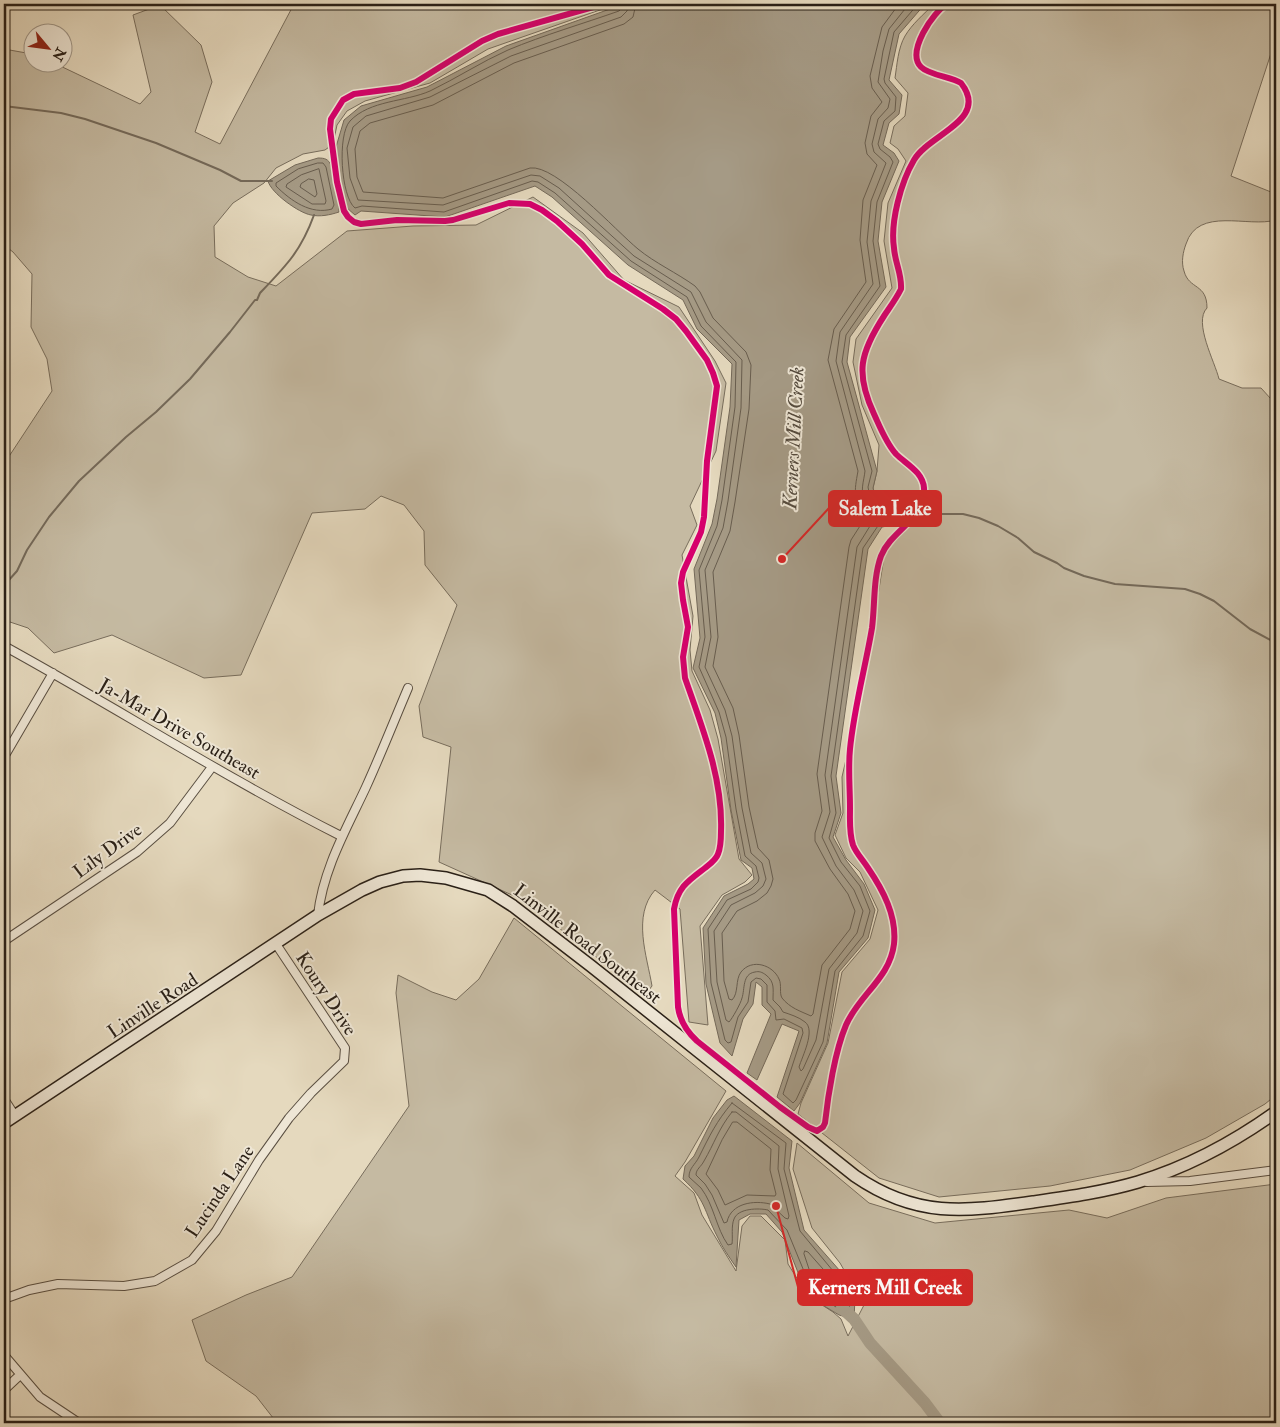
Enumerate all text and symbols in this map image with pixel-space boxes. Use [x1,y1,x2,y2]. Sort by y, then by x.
north arrow [22,22,72,72]
text: N [48,44,70,64]
water label: Kerners Mill Creek [777,366,810,511]
callout: Salem Lake [829,491,941,526]
text: Salem Lake [839,496,932,521]
street label: Ja-Mar Drive Southeast [94,673,264,785]
street label: Lily Drive [68,818,147,884]
street label: Linville Road Southeast [509,879,666,1009]
street label: Koury Drive [290,947,362,1040]
street label: Linville Road [103,967,203,1044]
street label: Lucinda Lane [180,1141,260,1242]
callout: Kerners Mill Creek [798,1270,972,1305]
text: Kerners Mill Creek [808,1275,962,1300]

